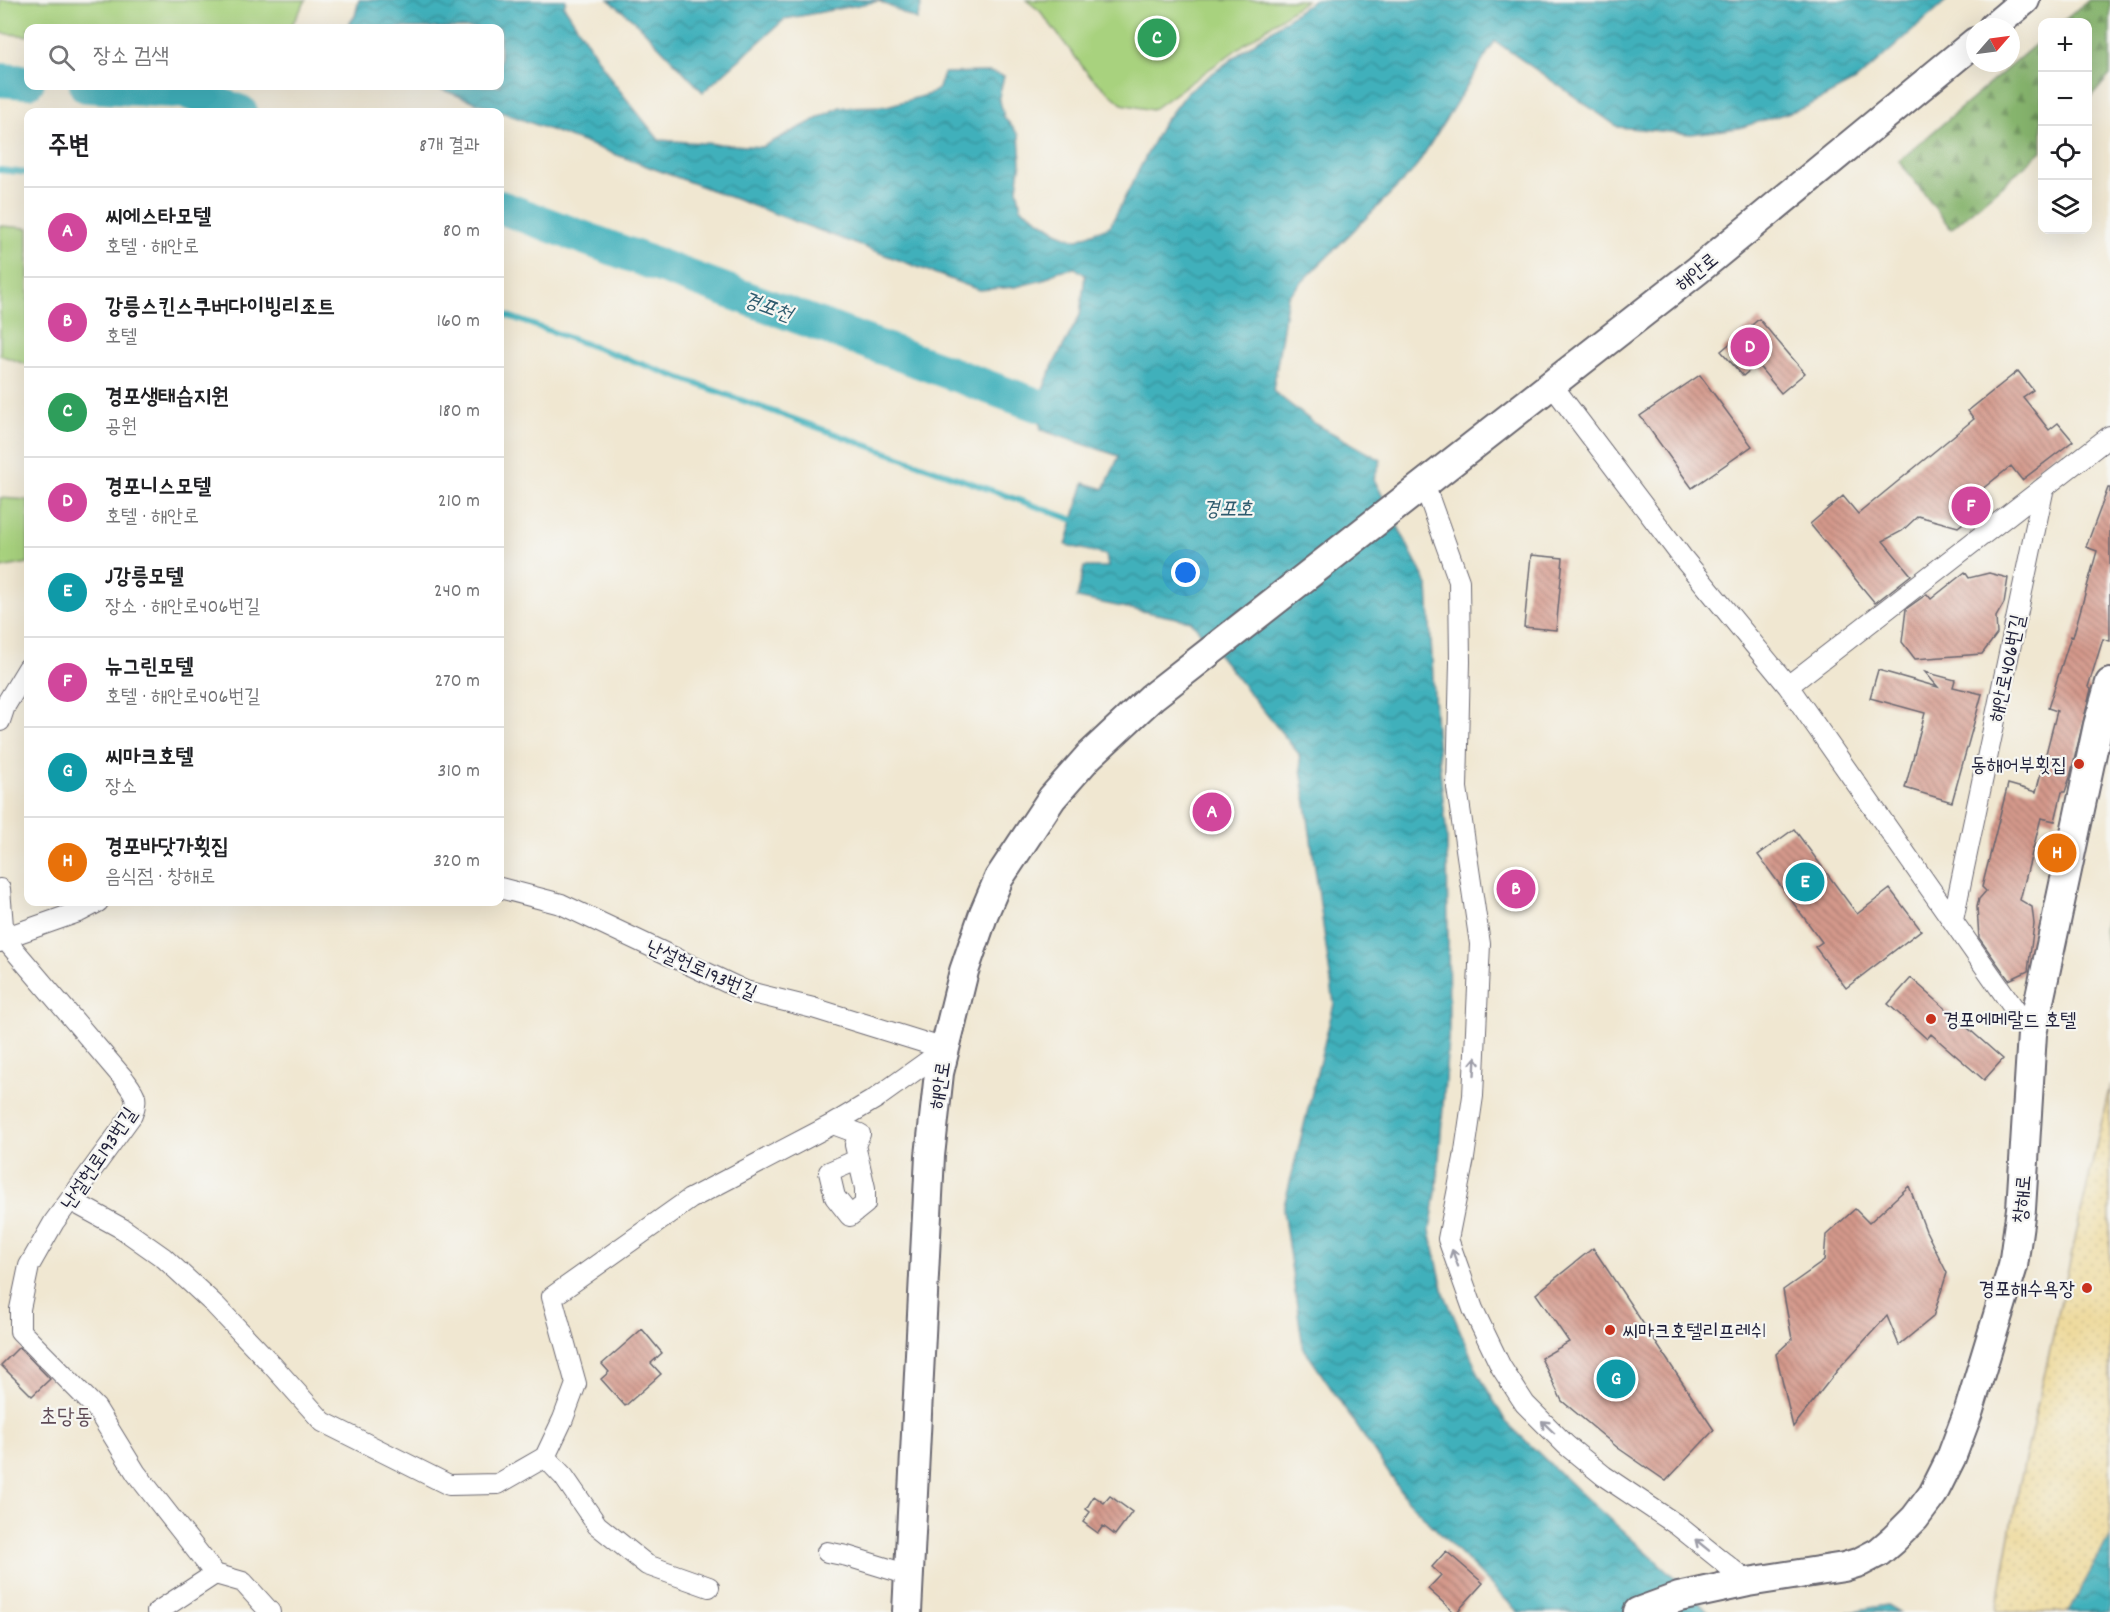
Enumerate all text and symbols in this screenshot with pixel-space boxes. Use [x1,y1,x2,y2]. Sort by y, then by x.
pin: C [1138,15,1176,60]
north arrow [1966,18,2020,72]
map controls [2038,18,2092,234]
button: + [2038,18,2092,72]
search box [24,24,504,90]
icon: search [45,41,78,74]
text: 장소 검색 [93,42,169,73]
button: − [2038,72,2092,126]
button: locate [2038,126,2092,180]
text: 주변 [48,129,90,166]
text: 8개 결과 [419,133,480,161]
button: layers [2038,180,2092,234]
text: 씨에스타모텔 [105,203,211,234]
text: A [62,218,73,246]
text: 80 m [443,218,480,246]
text: 호텔 · 해안로 [105,234,199,262]
street label: 해안로 [1670,247,1725,299]
water label: 경포천 [738,286,798,332]
text: 강릉스킨스쿠버다이빙리조트 [105,293,335,324]
text: B [63,308,72,336]
text: 160 m [437,308,480,336]
text: 호텔 [105,324,137,352]
pin: D [1730,324,1770,370]
text: 경포생태습지원 [105,383,229,414]
text: C [63,398,72,426]
text: 180 m [438,398,480,426]
text: 공원 [105,414,137,442]
text: 경포니스모텔 [105,473,211,504]
pin: F [1952,484,1990,528]
text: D [62,488,73,516]
text: 210 m [438,488,480,516]
water label: 경포호 [1203,496,1253,526]
text: 호텔 · 해안로 [105,504,199,532]
your location [1171,558,1200,587]
text: J강릉모텔 [105,563,184,594]
text: E [63,578,72,606]
text: 240 m [434,578,480,606]
text: 장소 · 해안로406번길 [105,594,260,622]
street label: 해안로406번길 [1984,612,2034,725]
text: 뉴그린모텔 [105,653,194,684]
text: F [63,668,72,696]
text: 270 m [434,668,480,696]
text: 호텔 · 해안로406번길 [105,684,260,712]
text: 씨마크호텔 [105,743,194,774]
place label: 동해어부횟집 [1970,753,2067,781]
marker: 동해어부횟집 [2072,757,2086,771]
text: G [62,758,73,786]
text: 310 m [438,758,480,786]
text: 장소 [105,774,137,802]
pin: A [1192,790,1232,834]
pin: H [2038,830,2076,876]
text: 경포바닷가횟집 [105,833,229,864]
text: H [62,848,73,876]
text: 320 m [433,848,480,876]
pin: E [1786,860,1824,904]
text: 음식점 · 창해로 [105,864,215,892]
pin: B [1496,866,1536,912]
street label: 난설헌로193번길 [641,935,761,1009]
place label: 경포에메랄드 호텔 [1943,1008,2076,1036]
marker: 경포에메랄드 호텔 [1924,1012,1938,1026]
one-way arrow [1469,1057,1480,1077]
street label: 해안로 [924,1059,960,1112]
street label: 난설헌로193번길 [56,1103,145,1217]
street label: 창해로 [2008,1174,2040,1225]
one-way arrow [1448,1249,1459,1268]
place label: 경포해수욕장 [1978,1277,2075,1305]
marker: 경포해수욕장 [2080,1281,2094,1295]
place label: 씨마크호텔리프레쉬 [1622,1319,1767,1347]
marker: 씨마크호텔리프레쉬 [1603,1323,1617,1337]
pin: G [1596,1356,1636,1402]
district label: 초당동 [39,1403,93,1434]
one-way arrow [1541,1420,1556,1434]
one-way arrow [1694,1539,1710,1552]

